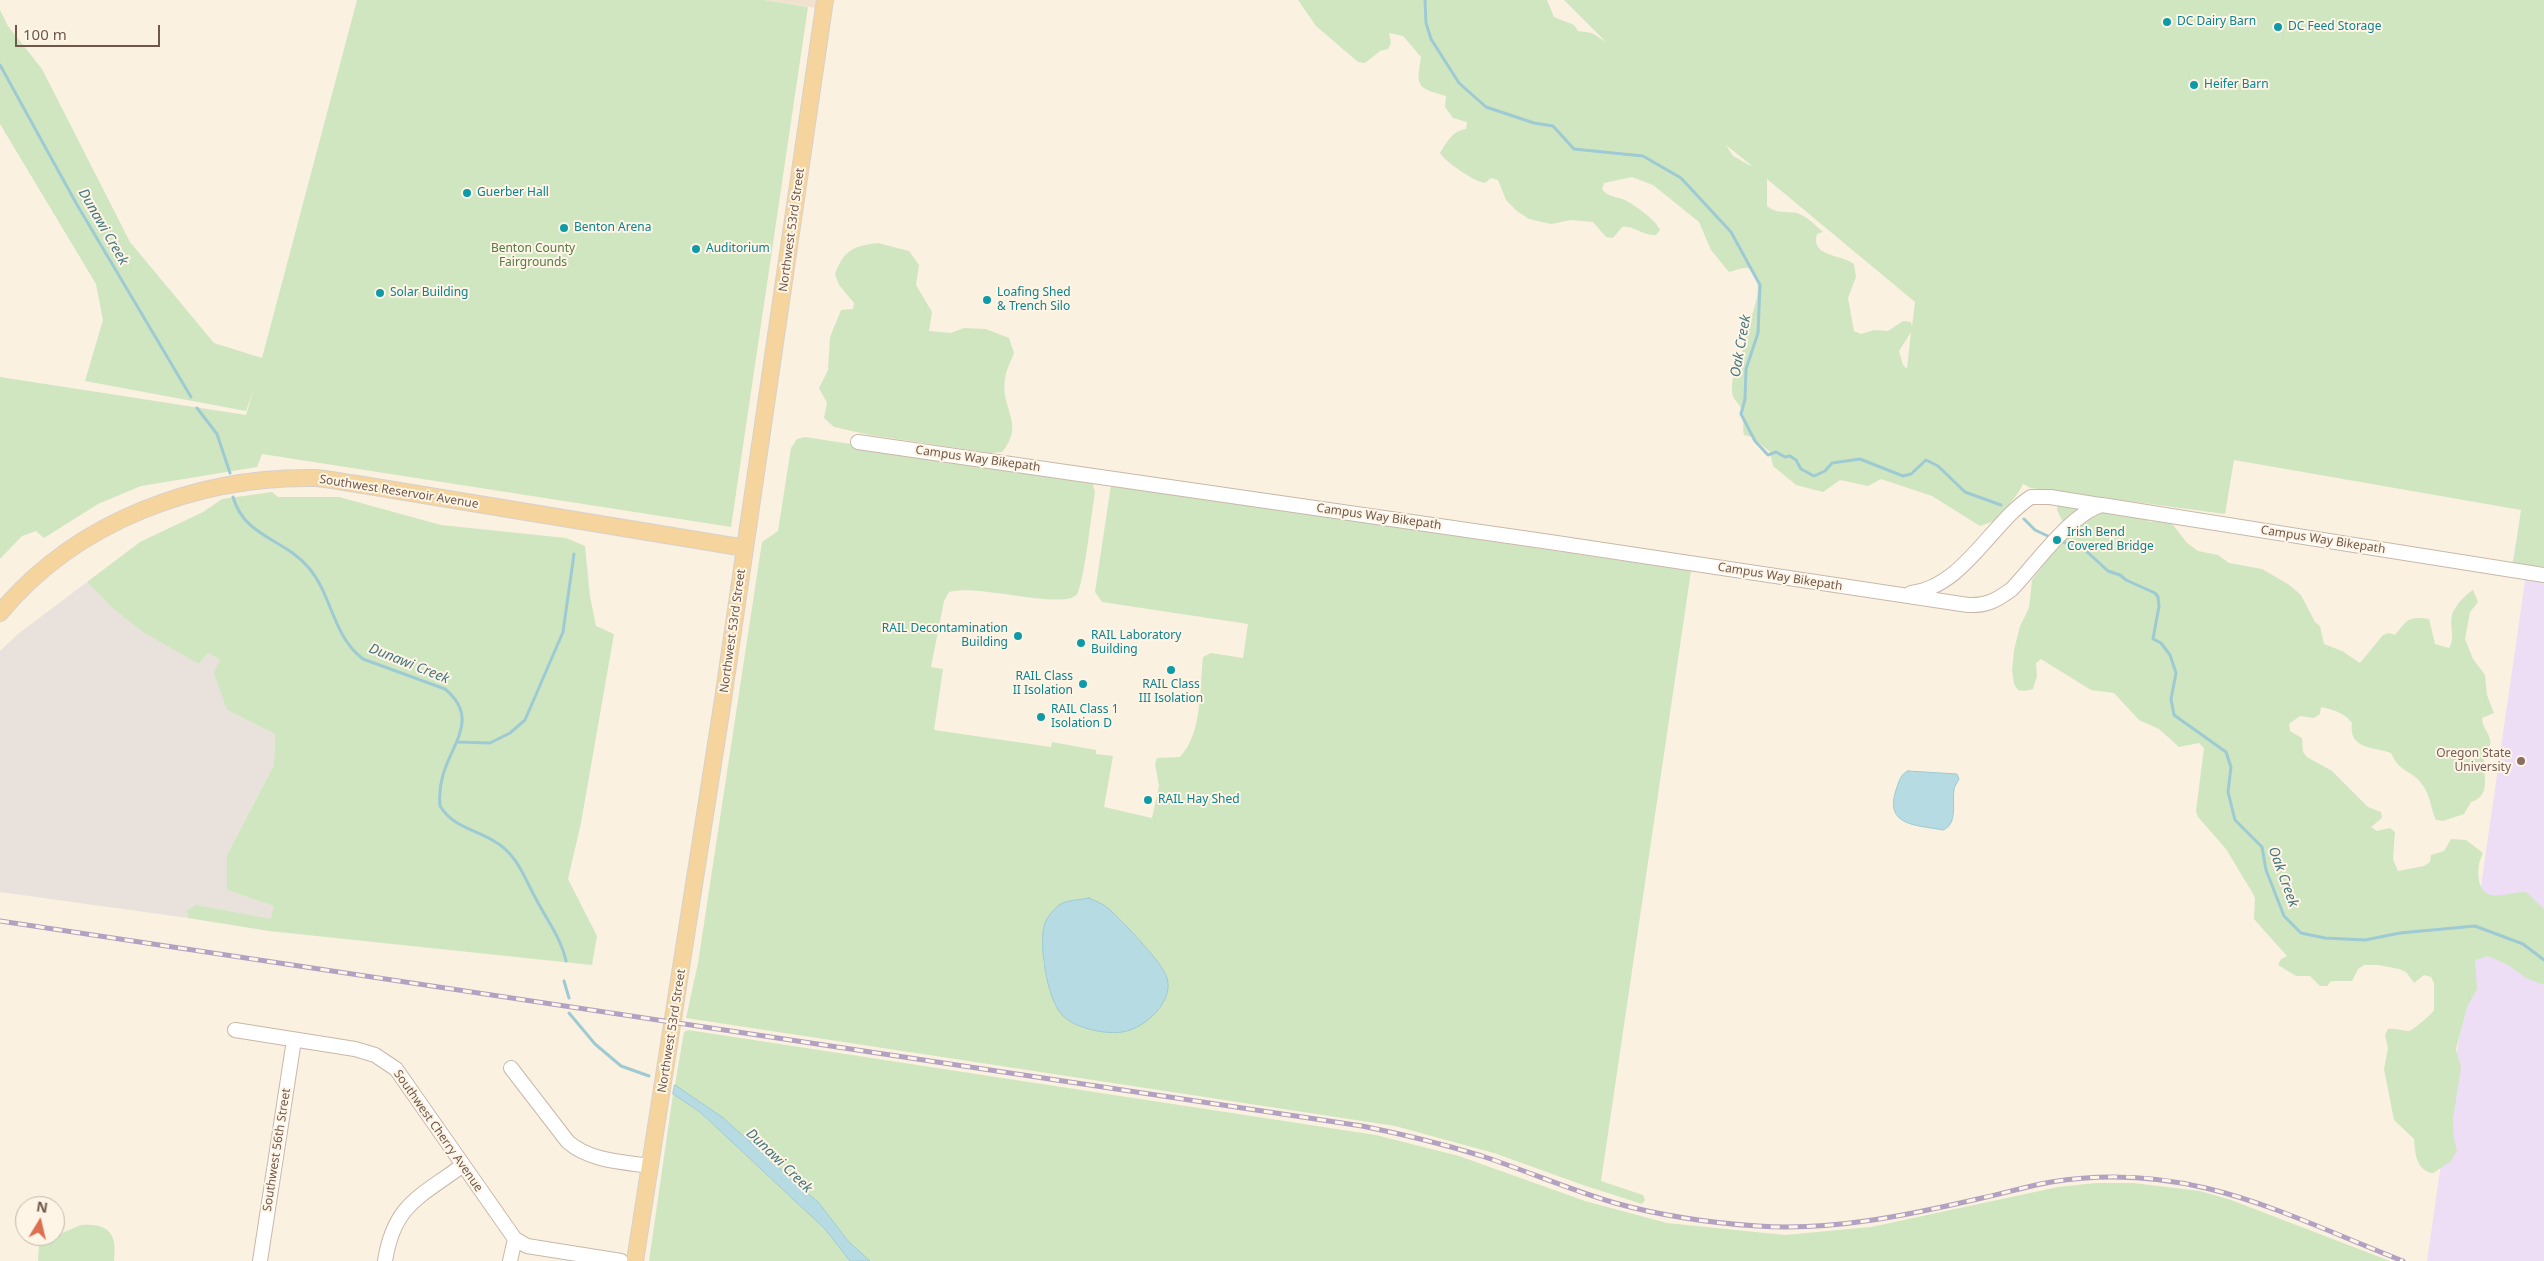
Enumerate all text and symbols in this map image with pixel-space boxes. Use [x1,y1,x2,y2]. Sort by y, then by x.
scale bar [18,15,162,47]
place label: DC Dairy Barn [2177,15,2256,29]
marker: DC Dairy Barn [2161,16,2173,28]
place label: DC Feed Storage [2288,20,2382,34]
marker: DC Feed Storage [2272,21,2284,33]
text: 100 m [23,24,67,44]
place label: Heifer Barn [2204,78,2269,92]
marker: Heifer Barn [2188,79,2200,91]
street label: Northwest 53rd Street [776,167,808,293]
water label: Dunawi Creek [74,186,132,268]
place label: Guerber Hall [477,186,549,200]
marker: Guerber Hall [461,187,473,199]
place label: Benton Arena [574,221,651,235]
marker: Benton Arena [558,222,570,234]
park label: Benton County Fairgrounds [491,242,575,270]
place label: Auditorium [706,242,770,256]
marker: Auditorium [690,243,702,255]
place label: Solar Building [390,286,468,300]
place label: Loafing Shed & Trench Silo [997,286,1071,314]
marker: Solar Building [374,287,386,299]
marker: Loafing Shed & Trench Silo [981,294,993,306]
water label: Oak Creek [1727,314,1755,378]
street label: Campus Way Bikepath [915,443,1041,475]
street label: Southwest Reservoir Avenue [318,472,480,512]
street label: Campus Way Bikepath [1316,501,1442,533]
street label: Campus Way Bikepath [2260,523,2386,557]
place label: Irish Bend Covered Bridge [2067,526,2154,554]
marker: Irish Bend Covered Bridge [2051,534,2063,546]
street label: Campus Way Bikepath [1717,560,1843,594]
street label: Northwest 53rd Street [717,568,749,694]
place label: RAIL Decontamination Building [882,622,1008,650]
place label: RAIL Laboratory Building [1091,629,1181,657]
marker: RAIL Decontamination Building [1012,630,1024,642]
marker: RAIL Laboratory Building [1075,637,1087,649]
water label: Dunawi Creek [366,640,452,688]
marker: RAIL Class III Isolation [1165,664,1177,676]
place label: RAIL Class II Isolation [1013,670,1073,698]
marker: RAIL Class II Isolation [1077,678,1089,690]
place label: RAIL Class III Isolation [1139,678,1203,706]
place label: RAIL Class 1 Isolation D [1051,703,1118,731]
marker: RAIL Class 1 Isolation D [1035,711,1047,723]
place label: Oregon State University [2436,747,2511,775]
marker: Oregon State University [2515,755,2527,767]
place label: RAIL Hay Shed [1158,793,1240,807]
marker: RAIL Hay Shed [1142,794,1154,806]
water label: Oak Creek [2264,845,2302,909]
street label: Northwest 53rd Street [655,968,689,1094]
street label: Southwest Cherry Avenue [390,1067,486,1195]
street label: Southwest 56th Street [260,1087,294,1213]
water label: Dunawi Creek [742,1125,816,1197]
north arrow [15,1196,65,1246]
text: N [35,1196,49,1217]

